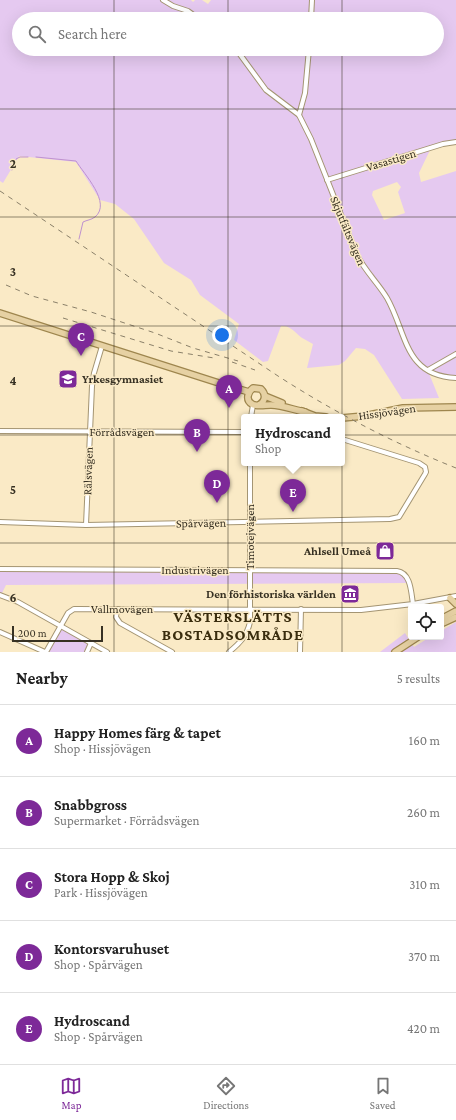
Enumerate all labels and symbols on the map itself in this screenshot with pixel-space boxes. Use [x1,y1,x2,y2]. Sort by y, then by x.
street label: Vasastigen [364,146,418,174]
text: 2 [10,156,17,171]
street label: Skjutfältsvägen [327,194,369,268]
text: 3 [10,264,16,279]
pin: C [68,323,94,356]
your location [212,325,232,345]
school or university icon: Yrkesgymnasiet [57,368,79,390]
place label: Yrkesgymnasiet [82,372,164,386]
text: 4 [9,373,17,388]
pin: A [216,375,242,408]
street label: Hissjövägen [357,401,417,423]
pin: B [184,419,210,452]
street label: Förrådsvägen [90,425,155,439]
street label: Rälsvägen [80,446,96,495]
pin: D [204,470,230,503]
pin: E [280,479,306,512]
text: 5 [10,482,16,497]
street label: Timotejvägen [243,504,257,570]
street label: Spårvägen [176,516,227,530]
shop icon: Ahlsell Umeå [374,540,396,562]
place label: Ahlsell Umeå [303,544,371,558]
street label: Industrivägen [161,563,229,577]
museum icon: Den förhistoriska världen [339,583,361,605]
place label: Den förhistoriska världen [206,587,336,601]
text: 6 [9,590,17,605]
street label: Vallmovägen [91,602,154,616]
district label: VÄSTERSLÄTTS BOSTADSOMRÅDE [162,608,304,643]
scale bar [12,624,103,643]

